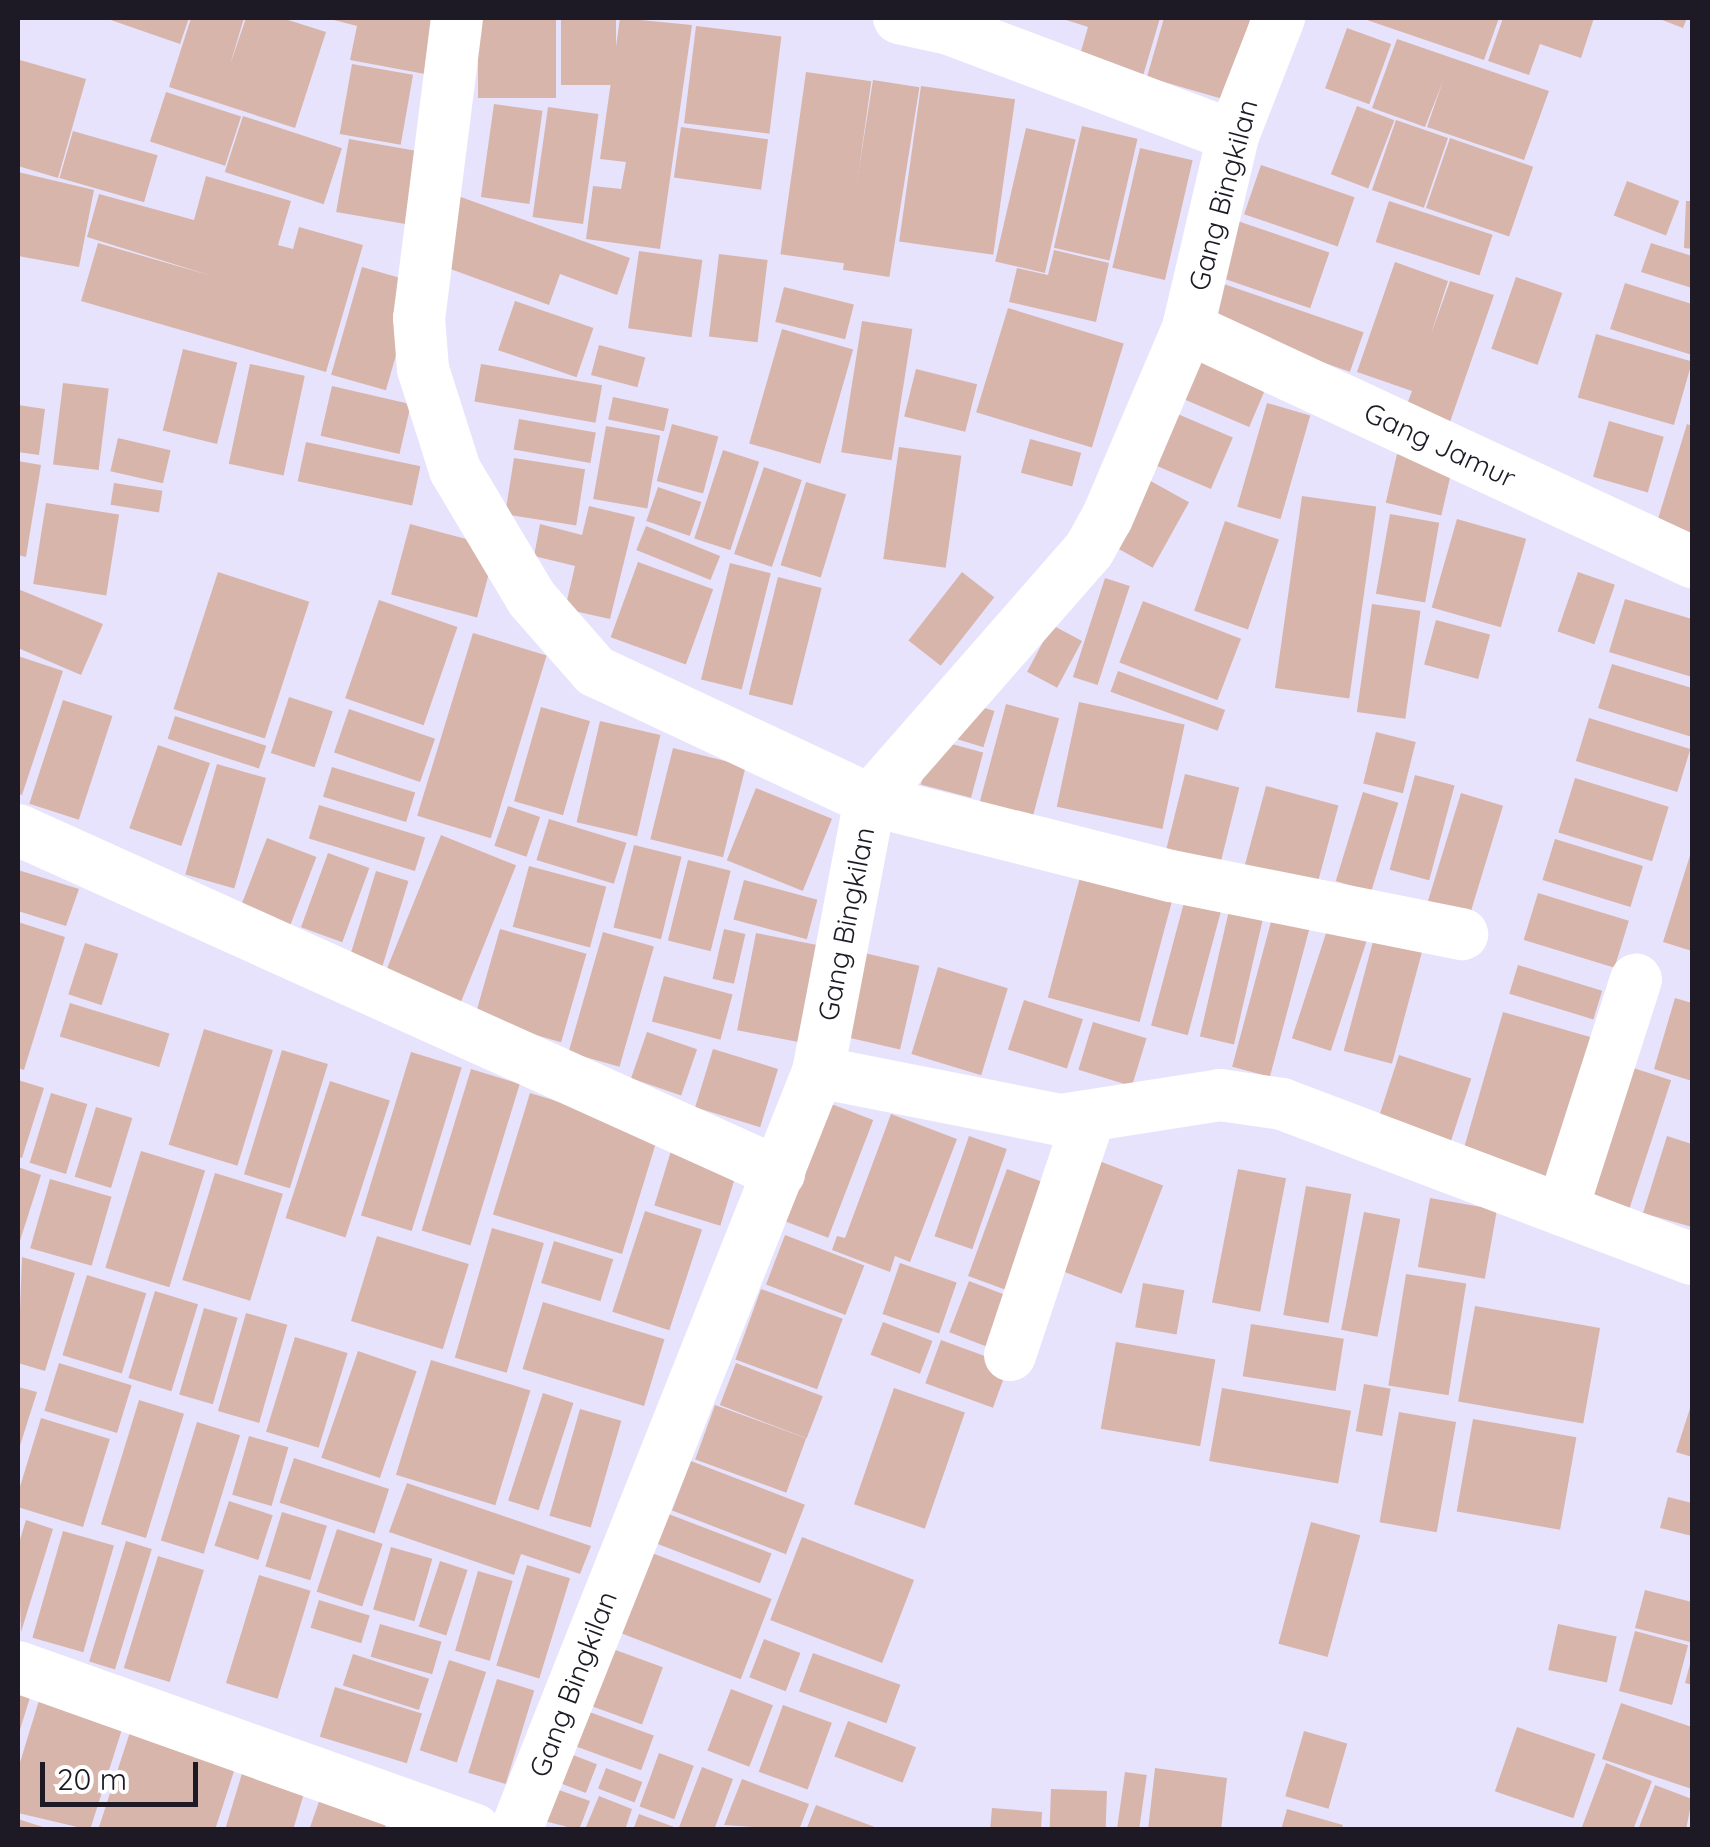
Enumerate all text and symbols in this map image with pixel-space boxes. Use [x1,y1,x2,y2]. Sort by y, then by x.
street label: Gang Bingkilan [1181,96,1265,294]
street label: Gang Jamur [1359,395,1521,495]
street label: Gang Bingkilan [811,824,881,1024]
street label: Gang Bingkilan [522,1586,624,1782]
scale bar [45,1742,202,1804]
text: 20 m [57,1760,127,1798]

